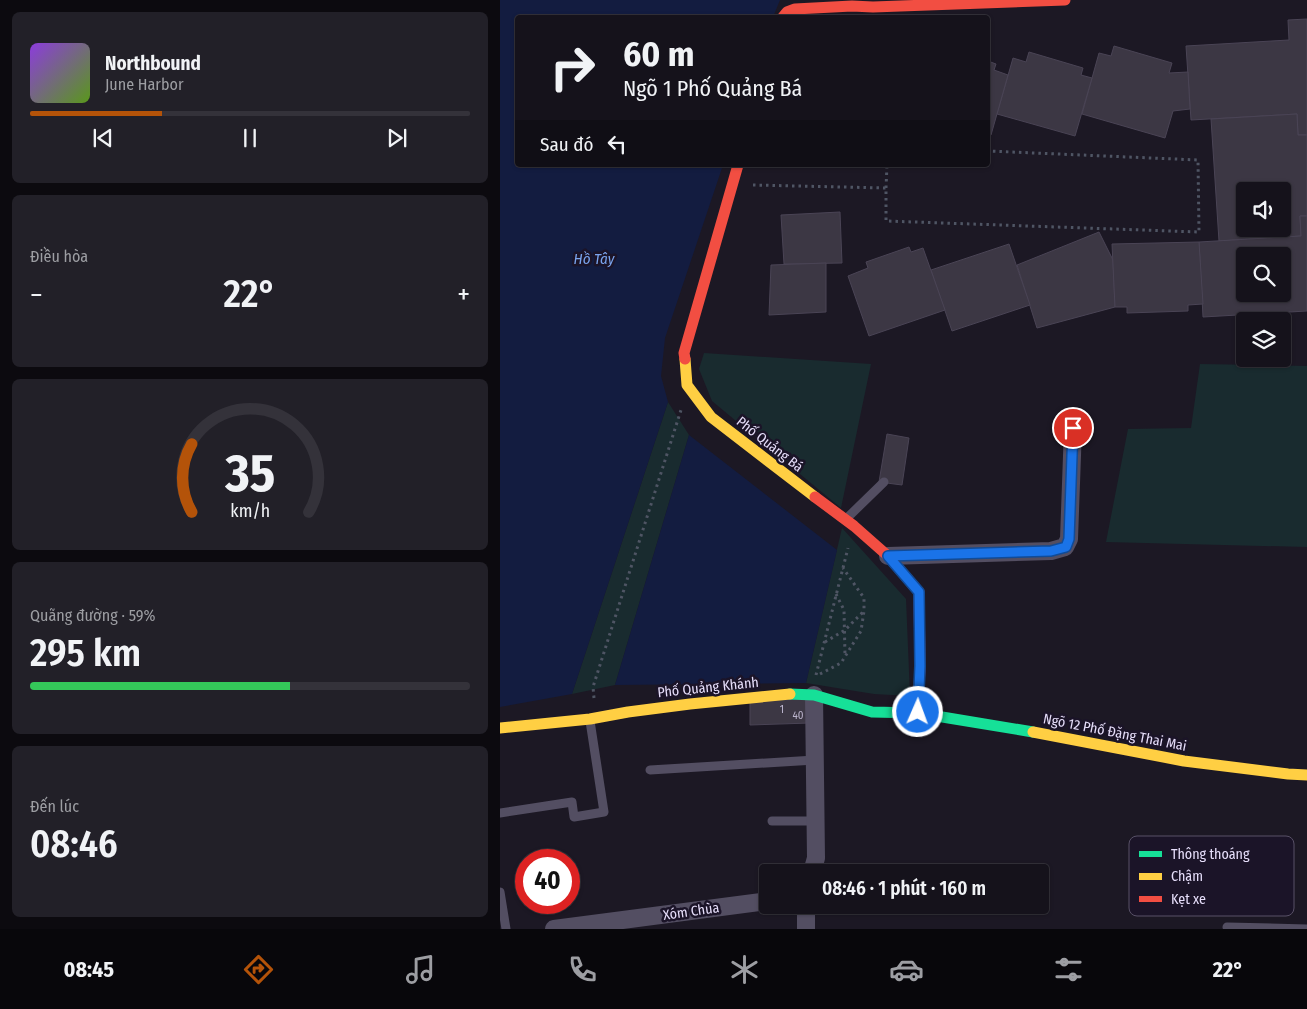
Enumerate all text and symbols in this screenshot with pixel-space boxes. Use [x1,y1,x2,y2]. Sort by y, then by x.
text: 60 m [623,33,694,75]
icon: right [540,35,605,100]
text: Northbound [105,52,201,75]
text: June Harbor [105,75,183,94]
text: Ngõ 1 Phố Quảng Bá [623,75,802,102]
icon: previous [89,124,117,152]
icon: pause [236,124,264,152]
icon: next [383,124,411,152]
icon: left [603,130,631,158]
text: Sau đó [540,133,593,156]
map controls [1236,182,1291,367]
button: sound [1236,182,1291,237]
text: Điều hòa [30,247,88,266]
button: search [1236,247,1291,302]
water label: Hồ Tây [574,250,616,268]
text: 22° [224,271,276,317]
text: − [30,278,43,311]
text: + [457,278,470,311]
button: layers [1236,312,1291,367]
pin [1052,407,1094,449]
street label: Phố Quảng Bá [733,412,807,476]
icon: arrive [1059,414,1087,442]
text: 35 [224,442,275,505]
text: km/h [230,500,270,522]
text: Quãng đường · 59% [30,606,156,625]
text: 295 km [30,630,141,676]
street label: Phố Quảng Khánh [656,673,760,701]
position arrow [891,685,943,737]
house number: 1 [780,703,784,716]
house number: 40 [792,709,804,722]
street label: Ngõ 12 Phố Đặng Thai Mai [1042,709,1188,755]
text: Đến lúc [30,797,79,816]
text: 08:46 [30,821,118,867]
legend [1129,836,1294,916]
text: Thông thoáng [1171,846,1250,863]
speed limit sign: 40 [515,849,580,914]
text: Chậm [1171,868,1203,885]
text: 08:46 · 1 phút · 160 m [822,877,986,900]
text: Kẹt xe [1171,891,1206,908]
street label: Xóm Chùa [662,899,720,924]
icon: directions [241,952,276,987]
icon: music [403,952,438,987]
icon: phone [565,952,600,987]
icon: climate [727,952,762,987]
icon: car [889,952,924,987]
icon: filters [1051,952,1086,987]
text: 08:45 [63,956,114,983]
text: 22° [1213,956,1244,983]

